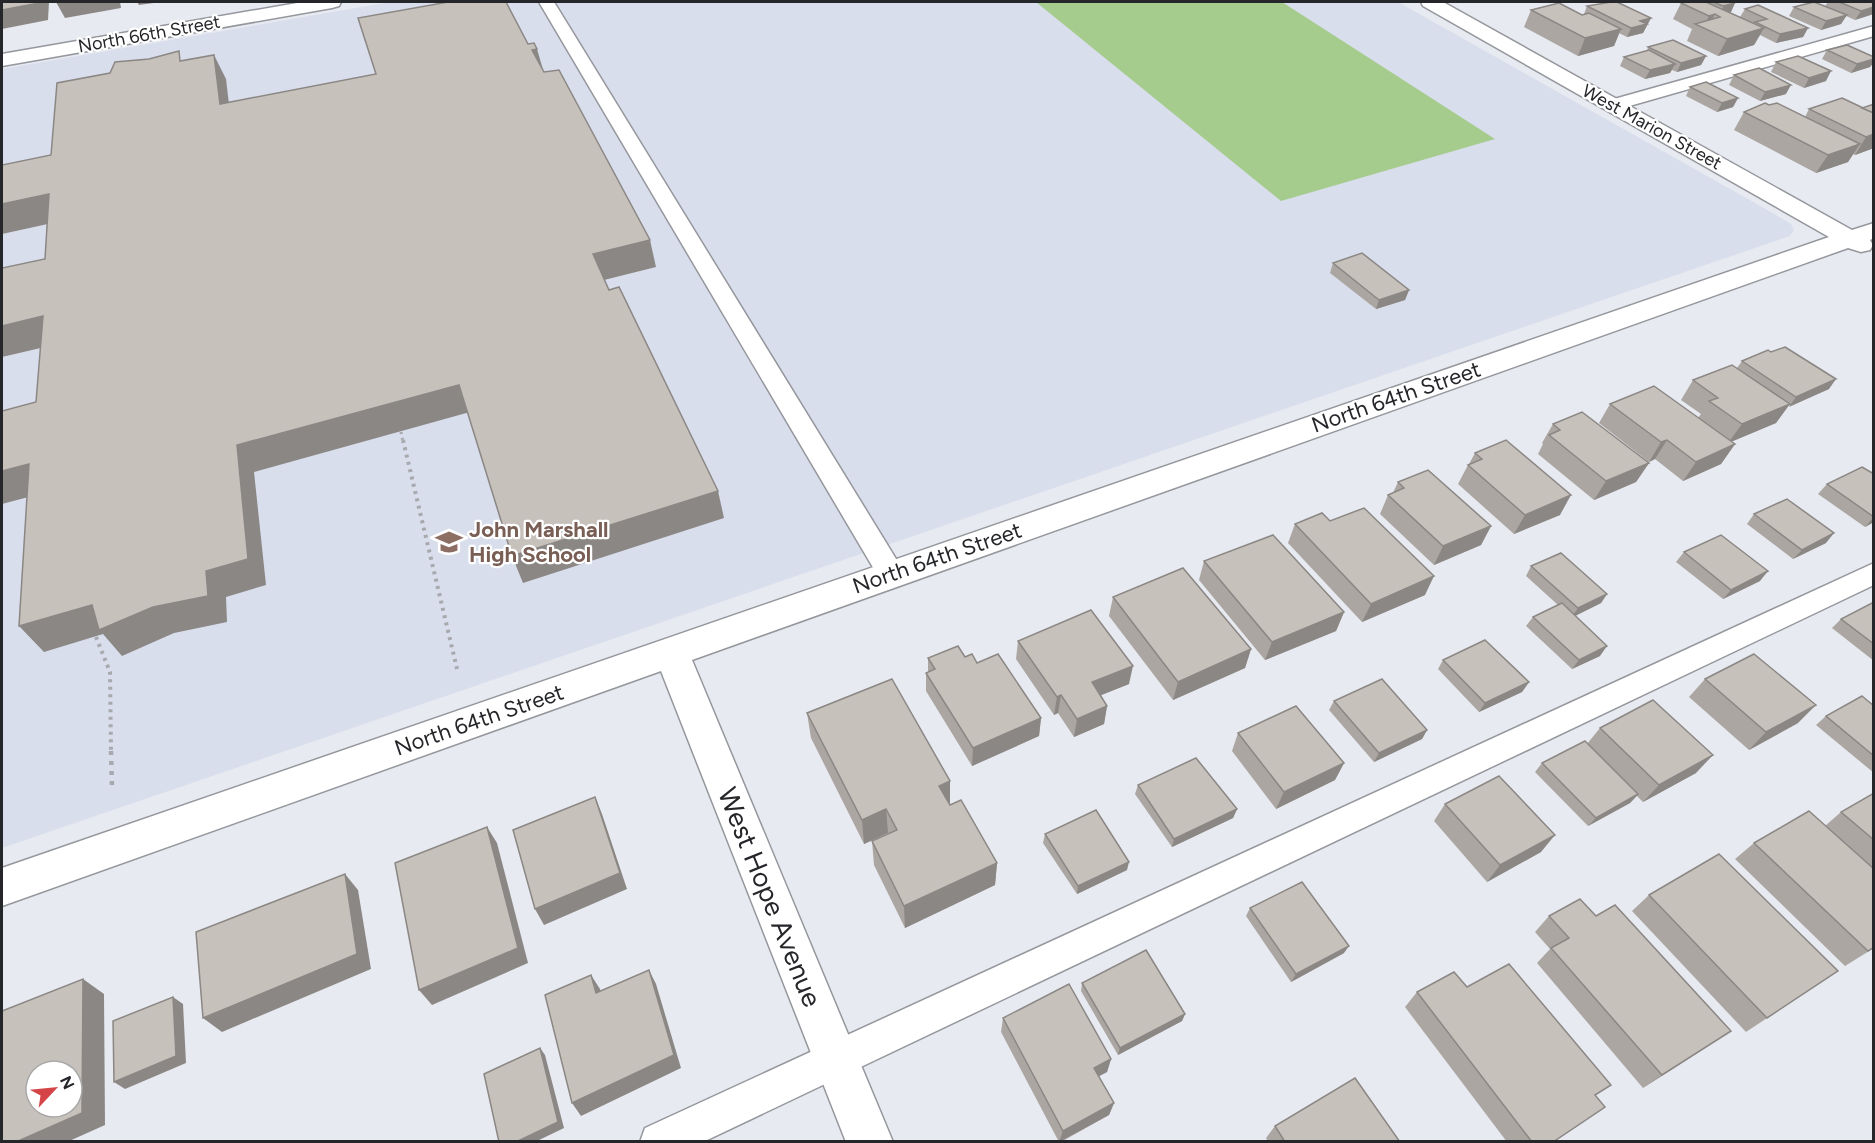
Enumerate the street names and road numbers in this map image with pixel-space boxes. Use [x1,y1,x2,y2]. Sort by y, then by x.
street label: North 66th Street [76,11,222,57]
street label: West Marion Street [1578,80,1726,175]
street label: North 64th Street [1308,355,1484,439]
street label: North 64th Street [849,516,1025,600]
street label: North 64th Street [391,678,567,762]
street label: West Hope Avenue [711,783,829,1011]

